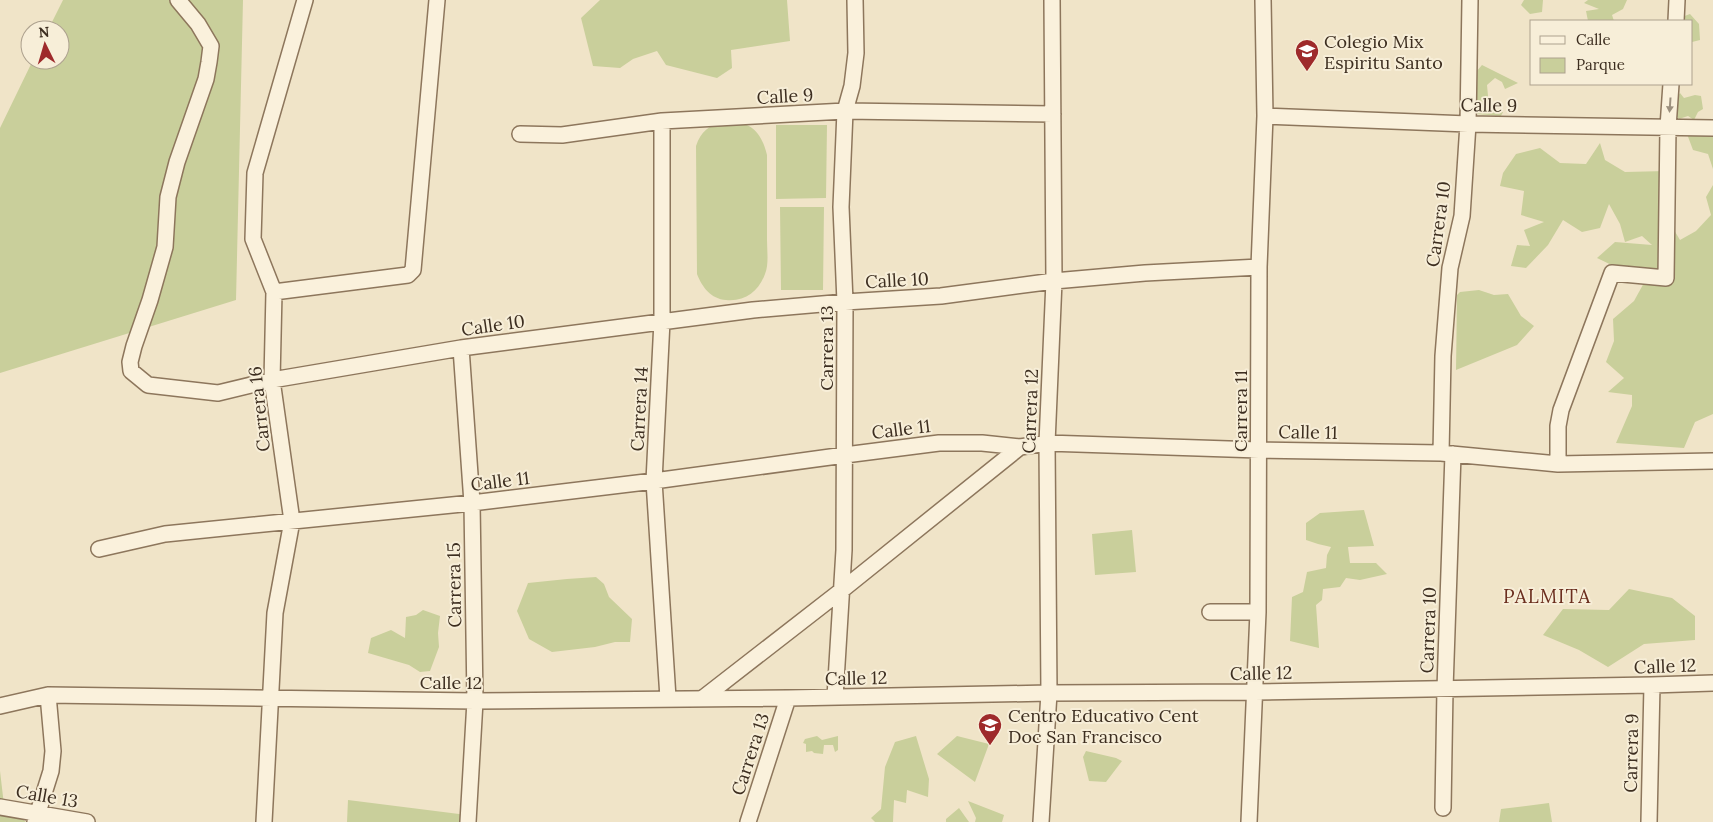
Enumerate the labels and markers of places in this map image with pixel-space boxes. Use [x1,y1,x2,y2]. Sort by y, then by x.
place label: Colegio Mix Espiritu Santo [1324,30,1443,74]
school or university icon: Colegio Mix Espiritu Santo [1294,38,1320,72]
place label: Centro Educativo Cent Doc San Francisco [1008,704,1199,748]
school or university icon: Centro Educativo Cent Doc San Francisco [977,712,1003,746]

